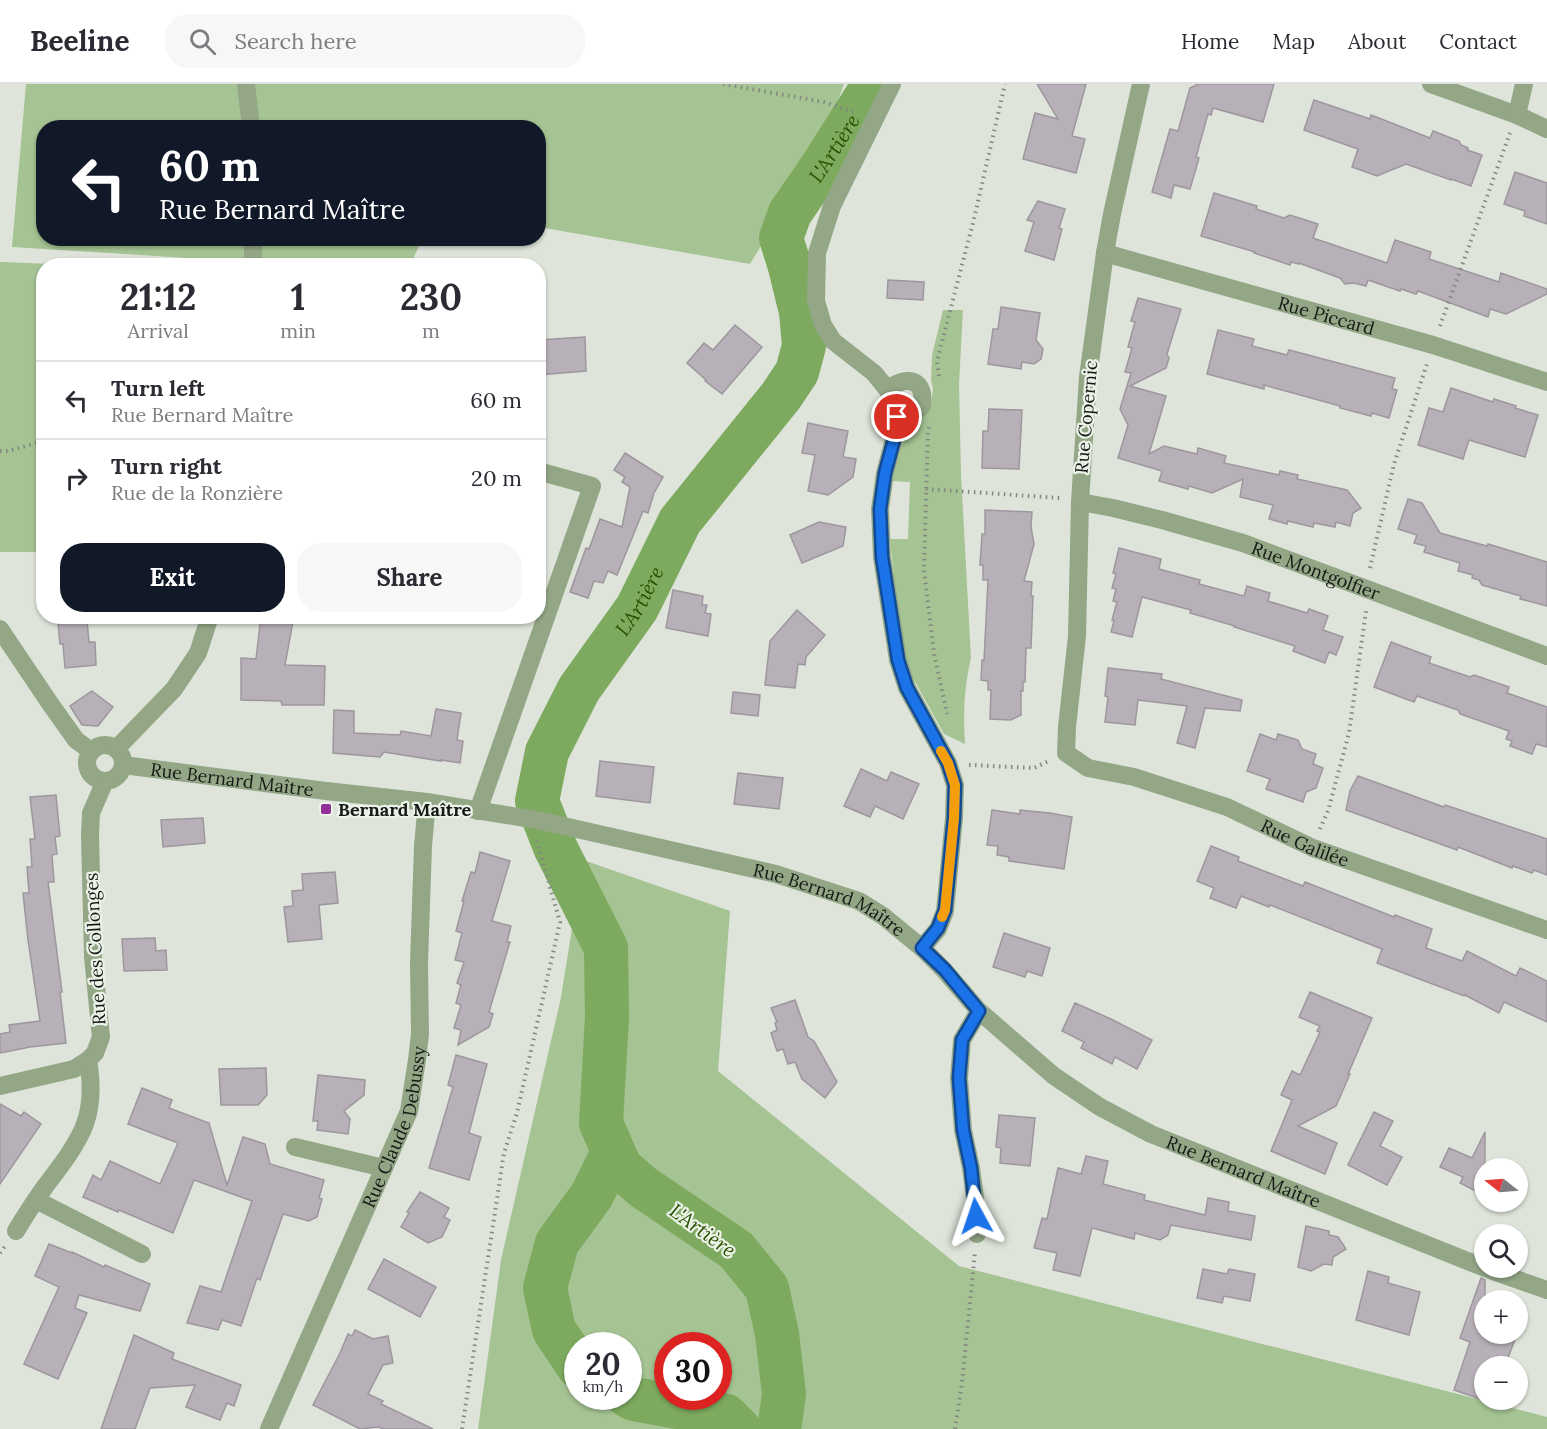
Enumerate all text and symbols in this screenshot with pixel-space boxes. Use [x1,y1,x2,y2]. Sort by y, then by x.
search box [165,14,585,68]
text: Beeline [30,23,129,59]
icon: search [186,25,219,58]
text: Search here [234,27,357,55]
text: Home [1181,28,1239,55]
text: Map [1272,28,1315,55]
text: About [1348,28,1406,55]
text: Contact [1439,28,1517,55]
water label: L'Artière [803,109,865,187]
text: 60 m [159,139,260,193]
icon: left [60,144,138,222]
text: Rue Bernard Maître [159,192,405,226]
text: 21:12 [120,274,196,320]
text: 1 [291,274,305,320]
text: 230 [400,274,462,320]
street label: Rue Piccard [1276,291,1378,340]
text: Arrival [128,318,189,343]
text: min [280,318,316,343]
text: m [422,318,440,343]
street label: Rue Copernic [1070,359,1102,475]
text: Turn left [111,374,205,402]
icon: left [60,384,93,417]
text: 60 m [470,386,522,414]
pin [871,391,922,442]
icon: arrive [880,400,913,433]
text: Rue Bernard Maître [111,402,293,427]
text: Turn right [111,452,222,480]
icon: right [60,462,93,495]
text: 20 m [471,464,522,492]
text: Rue de la Ronzière [111,480,283,505]
street label: Rue Montgolfier [1249,536,1384,605]
button: Exit [60,543,285,612]
button: Share [297,543,522,612]
water label: L'Artière [609,562,668,640]
street label: Rue Bernard Maître [149,757,315,801]
place label: Bernard Maître [338,798,472,821]
marker: Bernard Maître [319,802,333,816]
street label: Rue Galilée [1257,813,1353,871]
street label: Rue Bernard Maître [751,858,910,941]
street label: Rue des Collonges [80,872,110,1026]
street label: Rue Claude Debussy [356,1044,430,1211]
street label: Rue Bernard Maître [1163,1130,1324,1213]
north arrow [1474,1158,1528,1212]
map controls [1474,1158,1528,1410]
position arrow [944,1184,1008,1248]
water label: L'Artière [665,1198,741,1262]
button: search [1474,1224,1528,1278]
button: + [1474,1290,1528,1344]
speed limit sign: 30 [654,1332,732,1410]
text: 20 [585,1345,621,1383]
button: − [1474,1356,1528,1410]
text: km/h [583,1377,623,1396]

